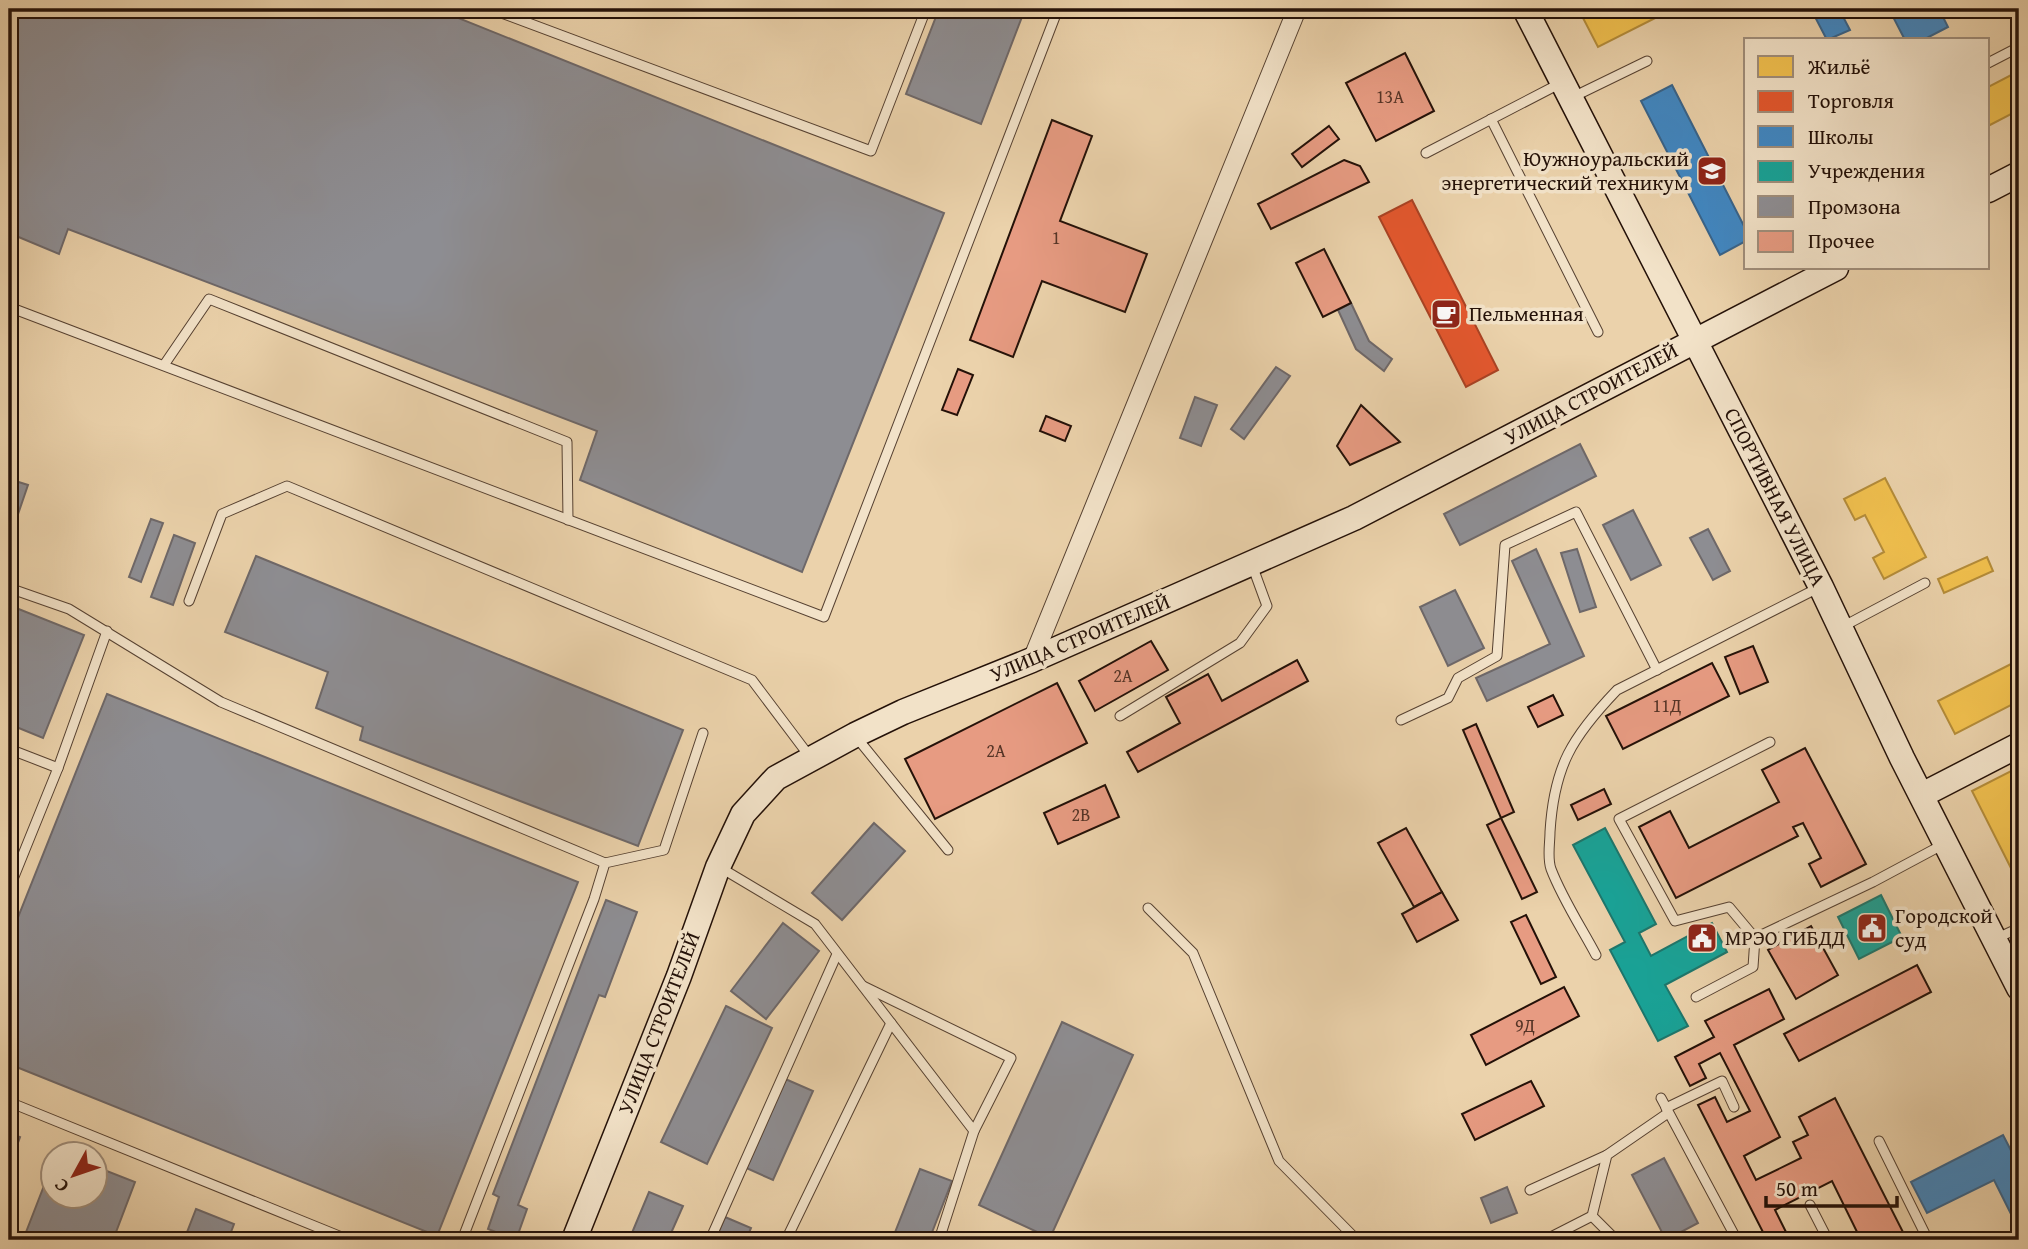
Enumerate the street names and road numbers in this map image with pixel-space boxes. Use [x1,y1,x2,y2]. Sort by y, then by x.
street label: УЛИЦА СТРОИТЕЛЕЙ [1498,335,1683,453]
street label: СПОРТИВНАЯ УЛИЦА [1717,402,1834,592]
street label: УЛИЦА СТРОИТЕЛЕЙ [985,586,1175,690]
street label: УЛИЦА СТРОИТЕЛЕЙ [609,927,708,1118]

